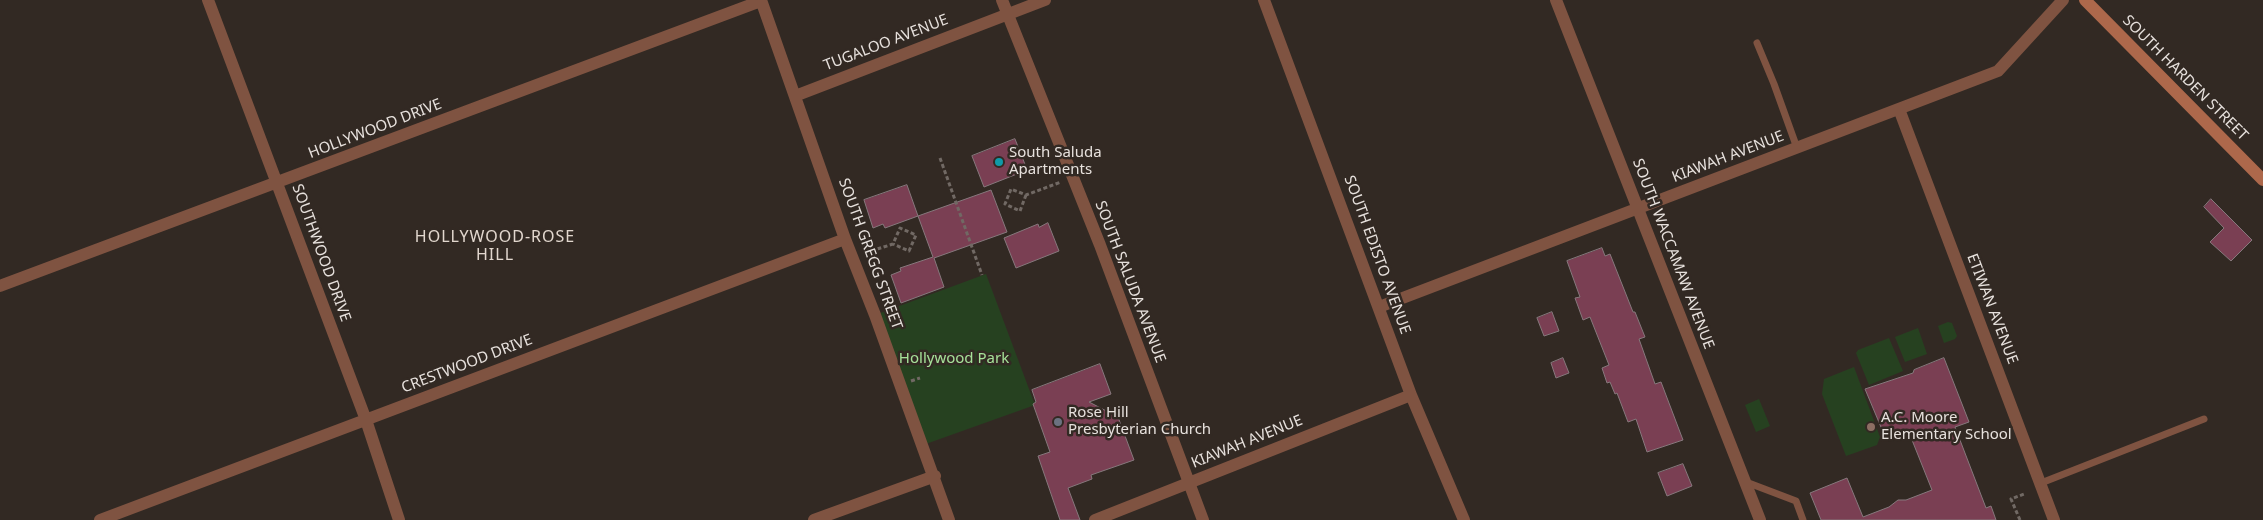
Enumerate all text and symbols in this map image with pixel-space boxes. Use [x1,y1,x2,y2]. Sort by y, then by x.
street label: TUGALOO AVENUE [821,11,951,75]
street label: SOUTH HARDEN STREET [2119,12,2251,144]
street label: HOLLYWOOD DRIVE [306,95,444,163]
street label: KIAWAH AVENUE [1670,127,1786,187]
place label: South Saluda Apartments [1009,144,1102,179]
marker: South Saluda Apartments [993,156,1005,168]
street label: SOUTH WACCAMAW AVENUE [1628,156,1718,352]
street label: SOUTH EDISTO AVENUE [1340,173,1414,337]
street label: SOUTH GREGG STREET [834,176,906,332]
street label: SOUTHWOOD DRIVE [288,182,354,324]
street label: SOUTH SALUDA AVENUE [1091,199,1169,365]
district label: HOLLYWOOD-ROSE HILL [413,227,577,265]
street label: ETIWAN AVENUE [1963,251,2021,367]
street label: CRESTWOOD DRIVE [399,331,535,397]
park label: Hollywood Park [899,350,1009,368]
place label: Rose Hill Presbyterian Church [1068,404,1211,439]
place label: A.C. Moore Elementary School [1881,409,2012,444]
street label: KIAWAH AVENUE [1189,411,1305,473]
marker: Rose Hill Presbyterian Church [1052,416,1064,428]
marker: A.C. Moore Elementary School [1865,421,1877,433]

